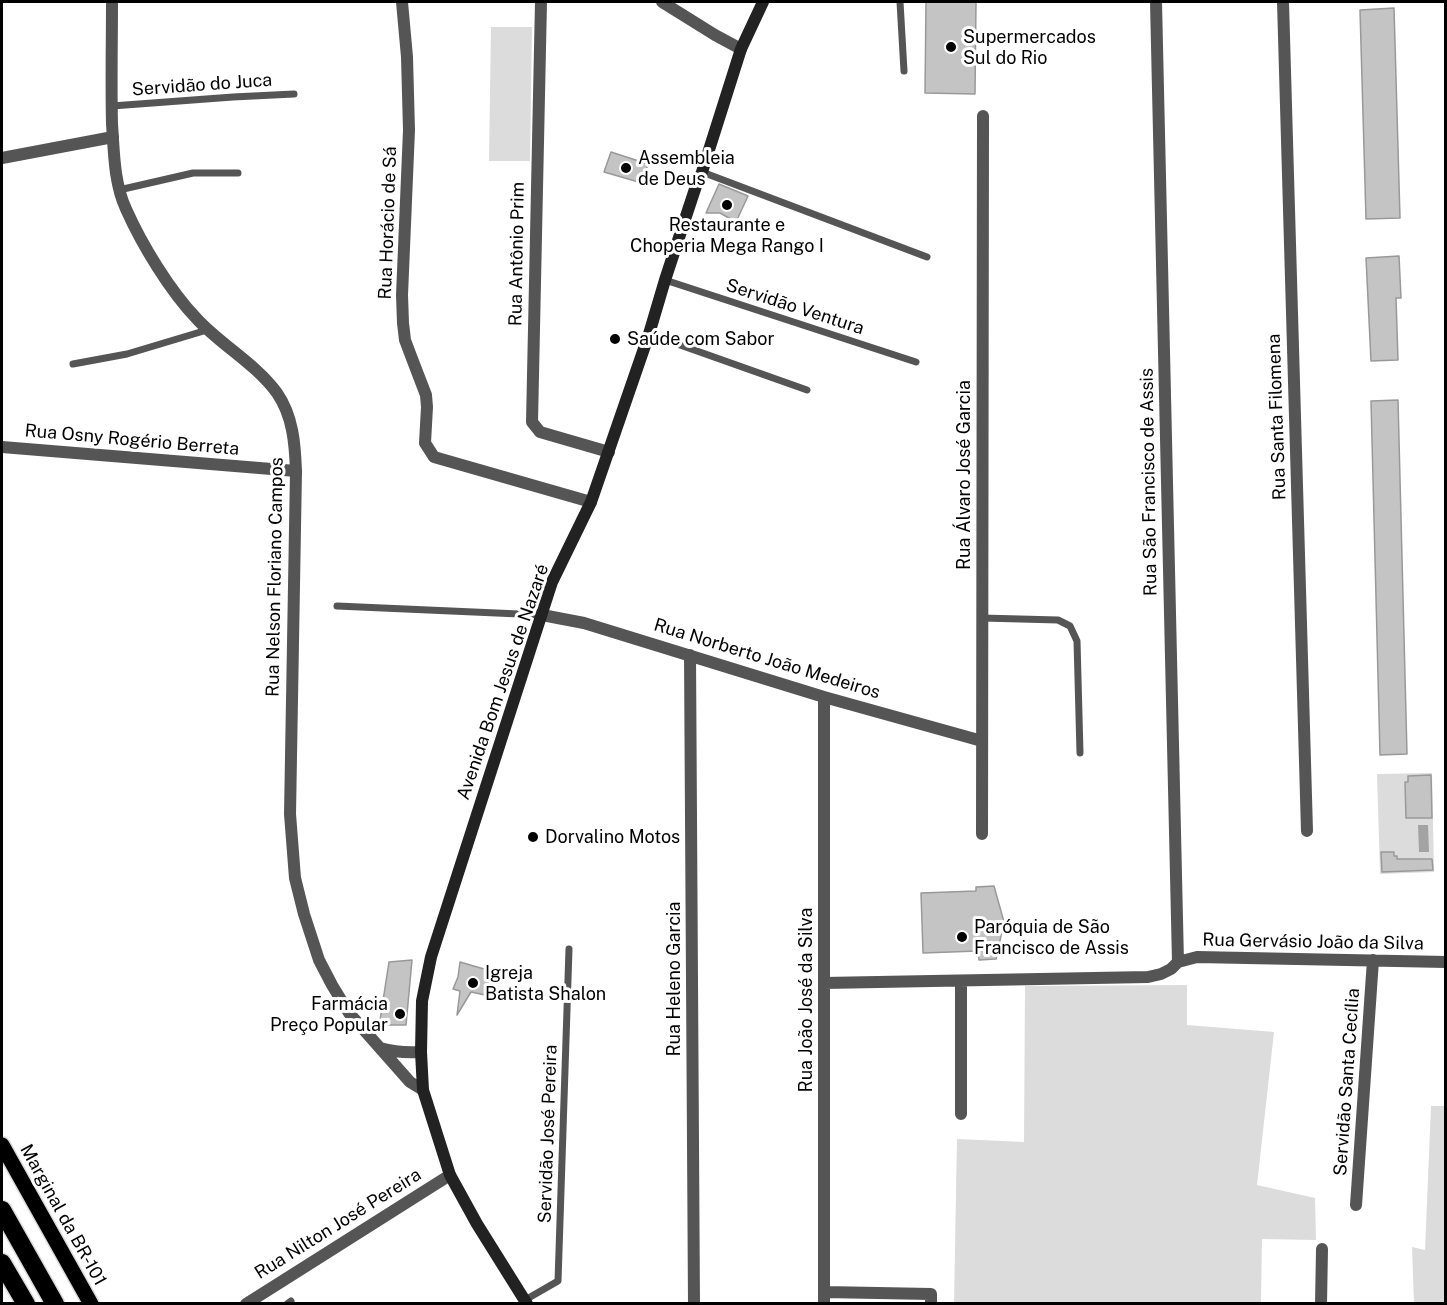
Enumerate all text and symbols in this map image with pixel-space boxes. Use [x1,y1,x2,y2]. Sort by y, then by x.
place label: Supermercados Sul do Rio [963,26,1096,68]
marker: Supermercados Sul do Rio [944,40,958,54]
street label: Servidão do Juca [131,69,273,101]
street label: Rua Horácio de Sá [375,146,401,300]
place label: Assembleia de Deus [638,147,735,190]
marker: Assembleia de Deus [619,161,633,175]
street label: Rua Antônio Prim [505,182,529,326]
marker: Restaurante e Choperia Mega Rango I [720,198,734,212]
place label: Restaurante e Choperia Mega Rango I [630,214,824,256]
street label: Servidão Ventura [723,274,867,340]
place label: Saúde com Sabor [627,328,774,350]
marker: Saúde com Sabor [608,332,622,346]
street label: Rua Santa Filomena [1263,333,1291,501]
street label: Rua São Francisco de Assis [1136,368,1162,596]
street label: Rua Álvaro José Garcia [953,380,975,570]
street label: Rua Osny Rogério Berreta [24,420,240,460]
street label: Rua Nelson Floriano Campos [262,457,288,697]
street label: Avenida Bom Jesus de Nazaré [452,561,554,803]
street label: Rua Norberto João Medeiros [651,614,883,704]
place label: Dorvalino Motos [545,826,680,848]
marker: Dorvalino Motos [526,830,540,844]
street label: Rua Heleno Garcia [663,902,685,1056]
street label: Rua João José da Silva [795,908,817,1092]
place label: Paróquia de São Francisco de Assis [974,916,1129,958]
street label: Rua Gervásio João da Silva [1202,929,1424,955]
marker: Paróquia de São Francisco de Assis [955,930,969,944]
place label: Igreja Batista Shalon [485,962,606,1004]
marker: Igreja Batista Shalon [466,976,480,990]
street label: Servidão Santa Cecília [1330,987,1364,1177]
place label: Farmácia Preço Popular [270,993,388,1036]
marker: Farmácia Preço Popular [393,1007,407,1021]
street label: Servidão José Pereira [534,1044,562,1224]
street label: Marginal da BR-101 [15,1141,111,1289]
street label: Rua Nilton José Pereira [251,1164,425,1284]

